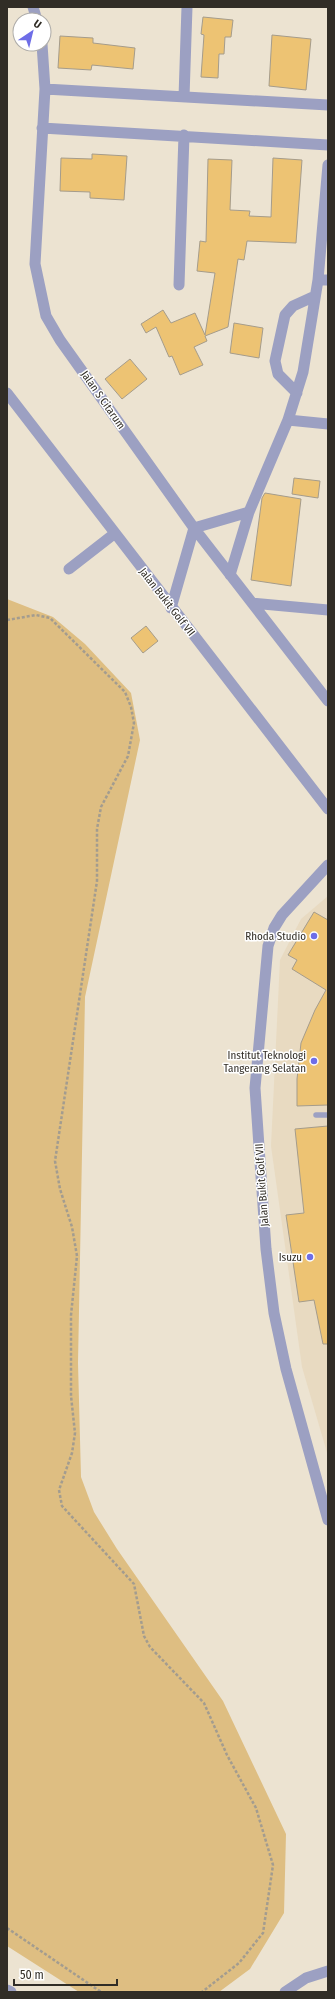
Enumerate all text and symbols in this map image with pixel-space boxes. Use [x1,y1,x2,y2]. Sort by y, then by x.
north arrow [12,12,52,52]
text: U [31,17,44,31]
street label: Jalan S Citarum [78,368,128,432]
street label: Jalan Bukit Golf VII [136,565,198,639]
place label: Rhoda Studio [245,930,306,943]
marker: Rhoda Studio [309,931,319,941]
place label: Institut Teknologi Tangerang Selatan [224,1049,306,1075]
marker: Institut Teknologi Tangerang Selatan [309,1056,319,1066]
street label: Jalan Bukit Golf VII [253,1143,271,1227]
place label: Isuzu [279,1251,302,1264]
marker: Isuzu [305,1252,315,1262]
scale bar [14,1961,117,1987]
text: 50 m [20,1968,44,1982]

